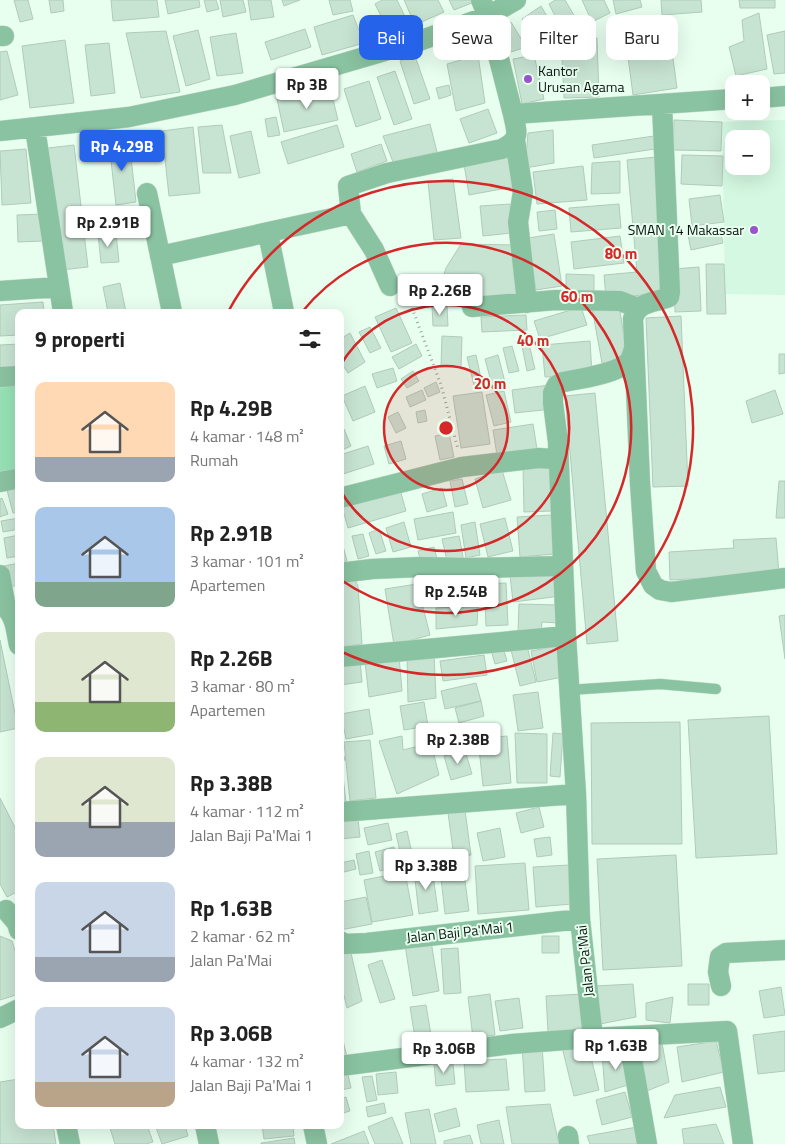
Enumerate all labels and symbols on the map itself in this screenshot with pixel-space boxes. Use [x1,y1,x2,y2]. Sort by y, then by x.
place label: Kantor Urusan Agama [538,60,625,97]
pin: Rp 3B [272,68,342,110]
marker: Kantor Urusan Agama [522,73,534,85]
pin: Rp 4.29B [70,130,174,172]
pin: Rp 2.91B [56,206,160,248]
place label: SMAN 14 Makassar [628,219,744,240]
marker: SMAN 14 Makassar [748,224,760,236]
text: 80 m [605,242,637,265]
pin: Rp 2.26B [388,274,492,316]
text: 60 m [561,285,593,308]
text: 40 m [517,329,549,352]
text: 20 m [474,372,506,395]
centre of rings [437,419,455,437]
pin: Rp 2.54B [404,574,508,617]
pin: Rp 2.38B [406,722,510,765]
pin: Rp 3.38B [374,848,478,891]
street label: Jalan Baji Pa'Mai 1 [405,915,515,948]
street label: Jalan Pa'Mai [570,924,599,998]
pin: Rp 1.63B [564,1028,668,1071]
pin: Rp 3.06B [392,1032,496,1074]

